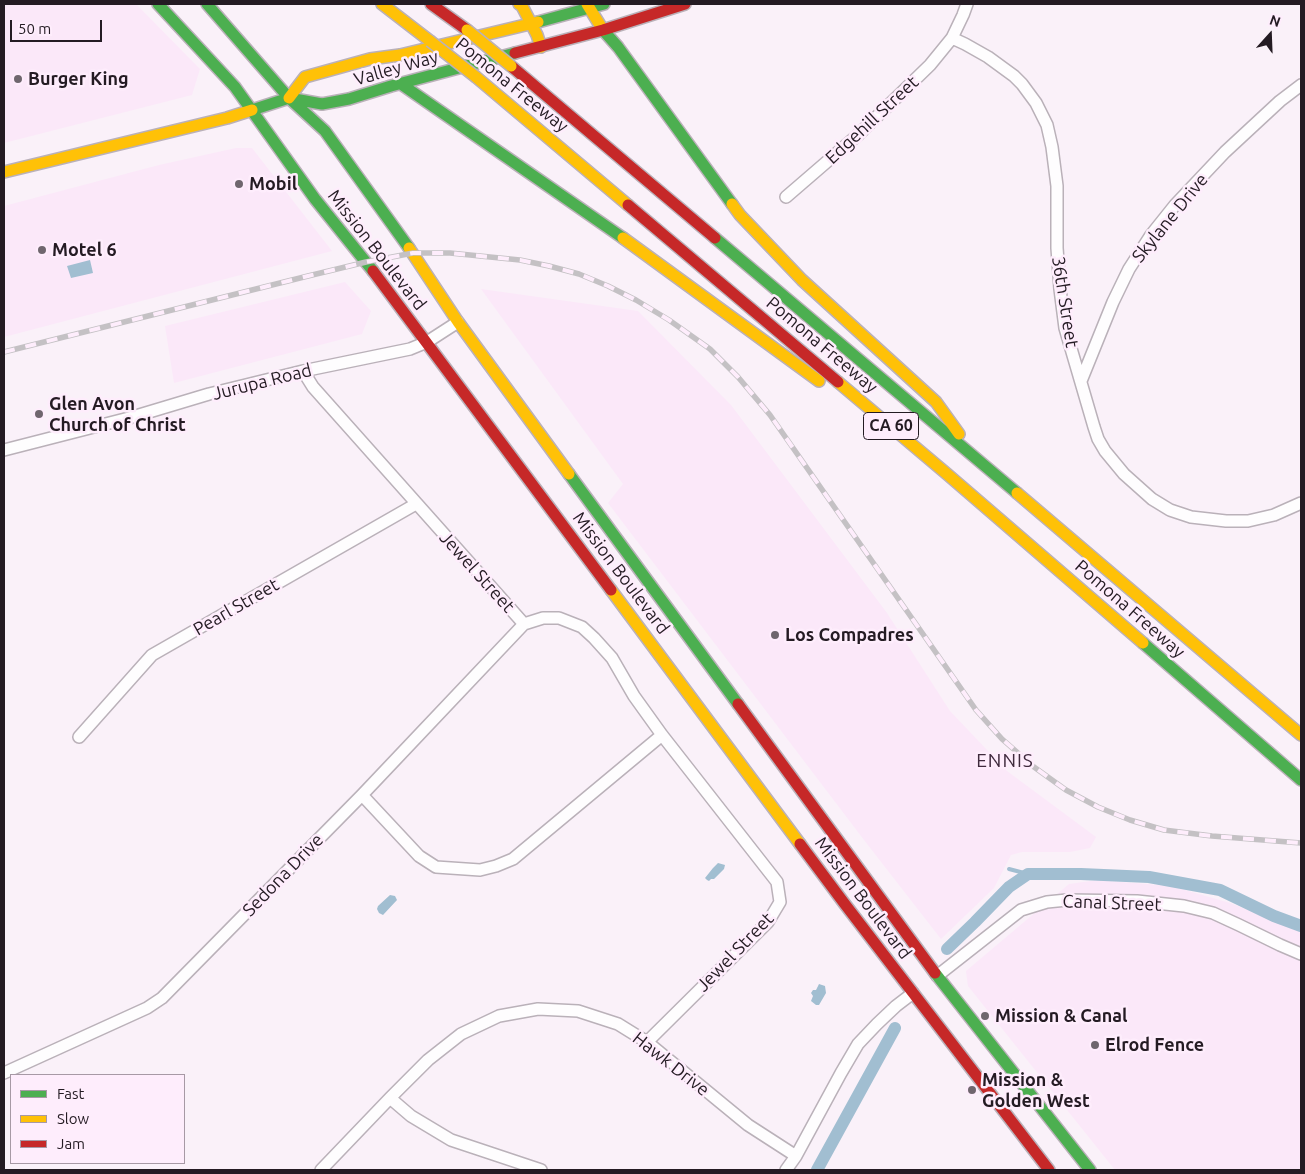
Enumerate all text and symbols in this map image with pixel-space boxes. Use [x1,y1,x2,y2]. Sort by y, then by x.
scale bar [12,10,105,42]
north arrow [1245,10,1295,60]
text: N [1267,12,1283,30]
text: 50 m [18,20,51,37]
street label: Pomona Freeway [451,33,573,137]
street label: Valley Way [351,46,441,90]
place label: Burger King [28,68,129,90]
street label: Edgehill Street [821,71,923,169]
marker: Burger King [12,73,24,85]
street label: Skylane Drive [1128,169,1212,267]
place label: Mobil [249,173,297,195]
marker: Mobil [233,178,245,190]
street label: Mission Boulevard [323,185,431,315]
place label: Motel 6 [52,239,117,261]
marker: Motel 6 [36,244,48,256]
street label: 36th Street [1047,255,1083,349]
street label: Pomona Freeway [762,292,882,398]
street label: Jurupa Road [210,359,314,405]
place label: Glen Avon Church of Christ [49,393,186,436]
marker: Glen Avon Church of Christ [33,408,45,420]
road number: CA 60 [864,412,918,440]
street label: Mission Boulevard [568,508,674,638]
street label: Jewel Street [435,527,519,617]
street label: Pomona Freeway [1071,555,1189,663]
street label: Pearl Street [189,574,283,640]
place label: Los Compadres [785,624,914,646]
marker: Los Compadres [769,629,781,641]
district label: ENNIS [976,750,1034,772]
street label: Sedona Drive [238,829,328,921]
street label: Mission Boulevard [810,833,916,963]
street label: Canal Street [1062,890,1162,916]
street label: Jewel Street [692,908,778,996]
place label: Mission & Canal [995,1005,1128,1027]
marker: Mission & Canal [979,1010,991,1022]
street label: Hawk Drive [628,1027,714,1101]
place label: Elrod Fence [1105,1034,1204,1056]
marker: Elrod Fence [1089,1039,1101,1051]
place label: Mission & Golden West [982,1069,1090,1112]
legend [10,1074,185,1164]
marker: Mission & Golden West [966,1084,978,1096]
text: Fast [57,1085,84,1102]
text: Slow [57,1110,89,1127]
text: Jam [57,1135,85,1152]

